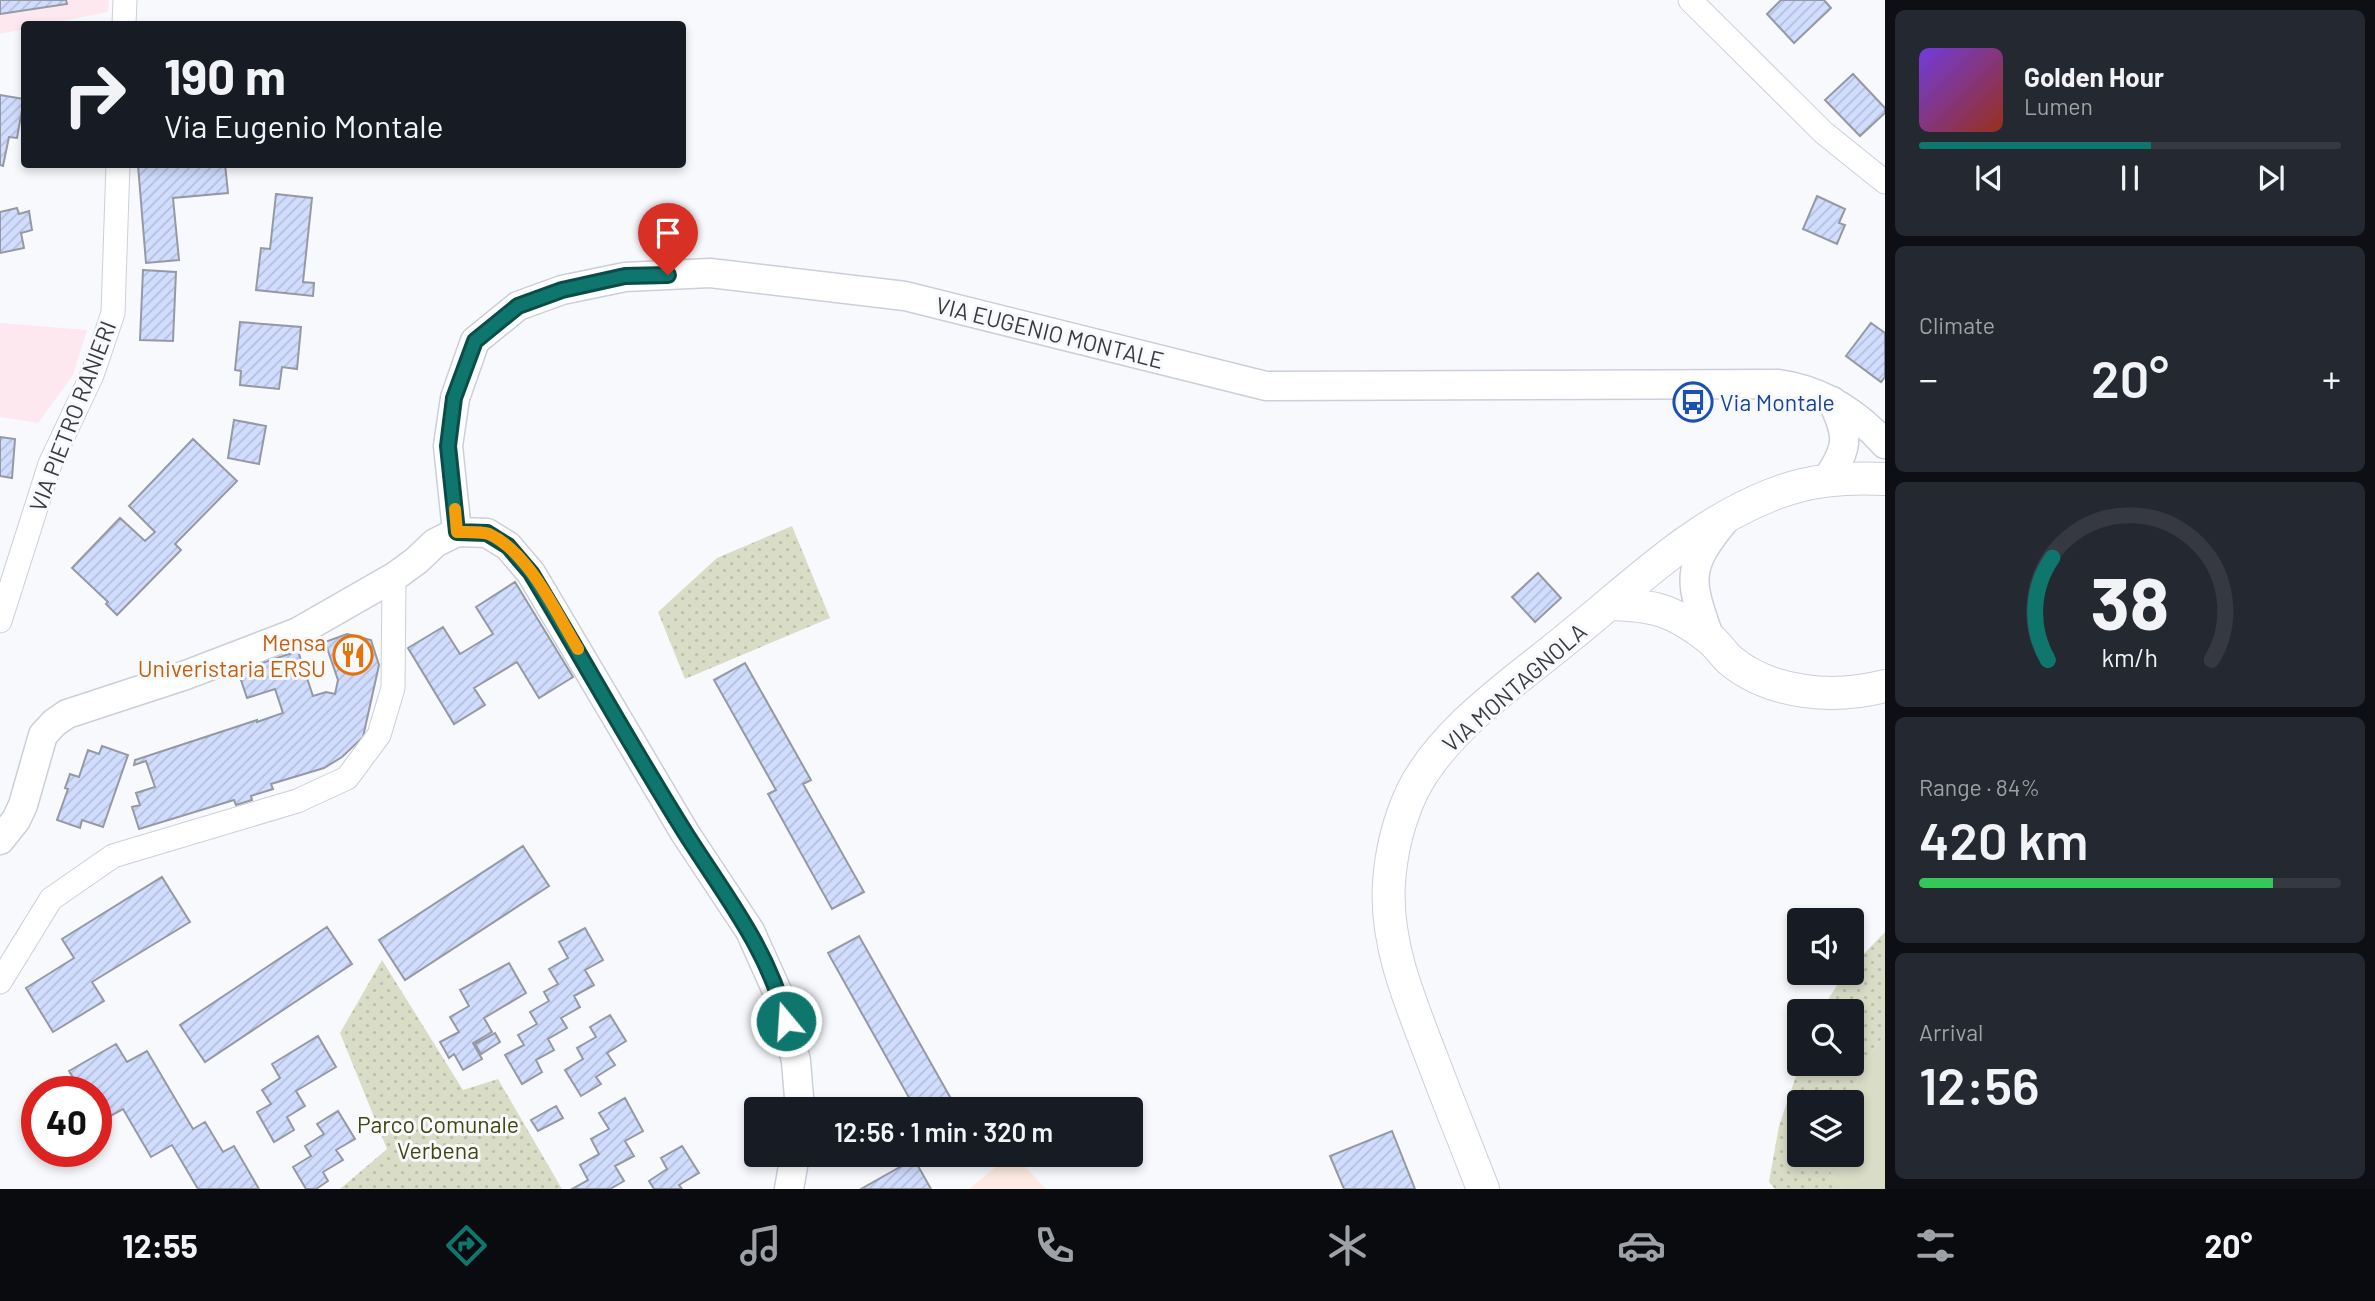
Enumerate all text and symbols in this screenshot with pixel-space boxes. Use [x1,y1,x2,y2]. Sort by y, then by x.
text: 190 m [164,46,286,105]
icon: right [49,49,140,140]
text: Golden Hour [2024,61,2164,92]
text: Lumen [2024,92,2093,120]
text: Via Eugenio Montale [164,106,444,144]
icon: previous [1970,159,2008,197]
icon: pause [2111,159,2149,197]
icon: next [2252,159,2290,197]
pin [638,203,698,275]
icon: arrive [649,214,687,252]
street label: VIA EUGENIO MONTALE [933,290,1167,374]
text: Climate [1919,311,1995,339]
street label: VIA PIETRO RANIERI [23,317,121,515]
text: 20° [2091,346,2169,408]
text: − [1919,355,1938,401]
text: + [2322,355,2341,401]
bus stop icon: Via Montale [1672,381,1714,423]
place label: Via Montale [1720,388,1835,416]
text: 38 [2091,558,2169,646]
street label: VIA MONTAGNOLA [1436,617,1592,757]
place label: Mensa Univeristaria ERSU [138,628,326,682]
restaurant icon: Mensa Univeristaria ERSU [332,634,374,676]
text: km/h [2102,642,2158,672]
text: Range · 84% [1919,773,2040,801]
text: 420 km [1919,808,2088,870]
map controls [1787,908,1864,1167]
button: sound [1787,908,1864,985]
position arrow [749,984,823,1058]
button: search [1787,999,1864,1076]
text: Arrival [1919,1018,1983,1046]
text: 12:56 [1919,1053,2040,1115]
speed limit sign: 40 [21,1076,112,1167]
button: layers [1787,1090,1864,1167]
park label: Parco Comunale Verbena [357,1110,519,1164]
text: 12:56 · 1 min · 320 m [834,1116,1053,1147]
icon: directions [442,1221,491,1270]
icon: music [736,1221,785,1270]
icon: phone [1030,1221,1079,1270]
icon: climate [1323,1221,1372,1270]
icon: car [1617,1221,1666,1270]
icon: filters [1911,1221,1960,1270]
text: 12:55 [122,1226,198,1264]
text: 20° [2204,1226,2253,1264]

